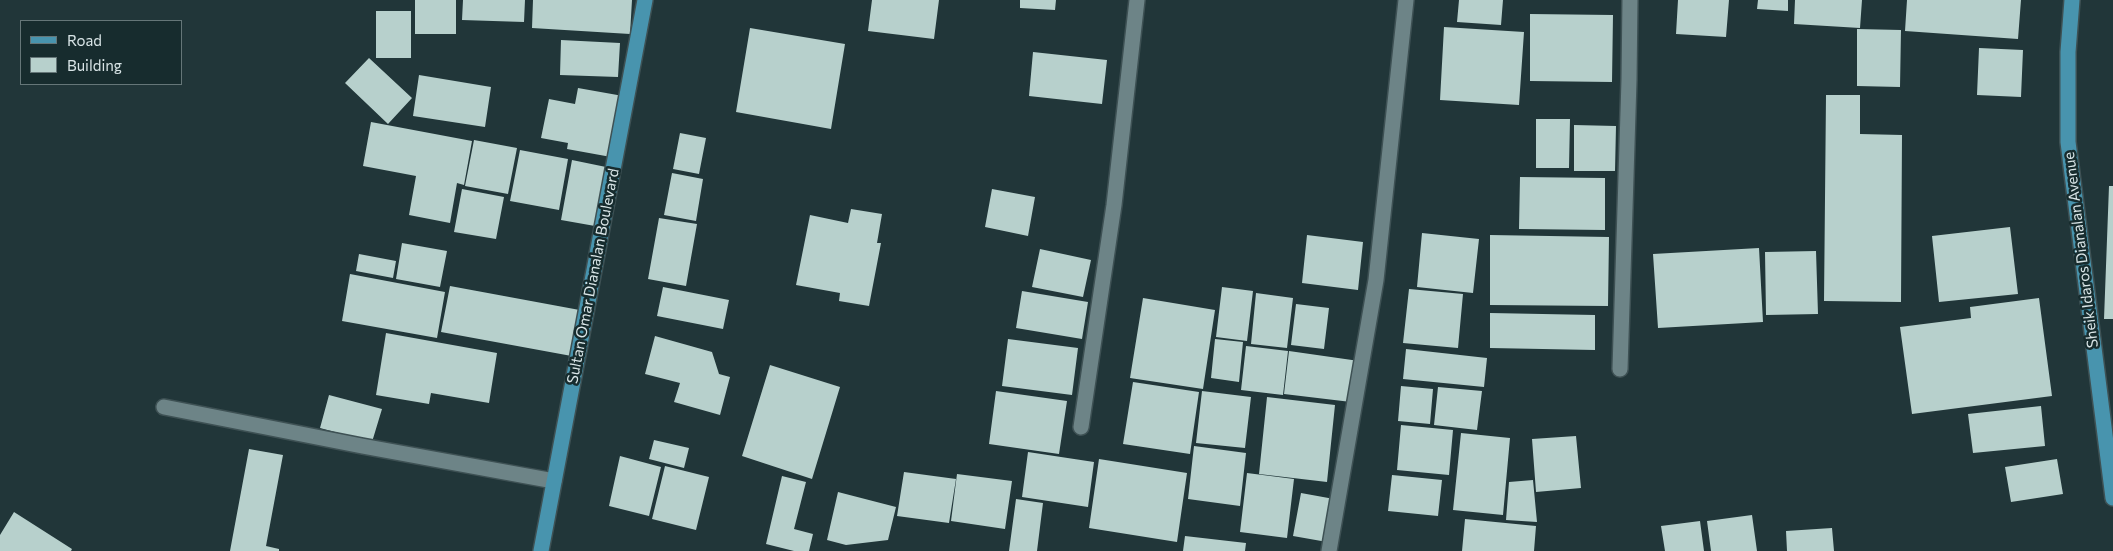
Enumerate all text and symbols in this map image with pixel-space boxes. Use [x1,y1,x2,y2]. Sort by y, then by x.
legend [20,20,182,85]
text: Road [67,31,102,49]
text: Building [67,56,122,74]
street label: Sheik Idaros Dianalan Avenue [2060,151,2102,349]
street label: Sultan Omar Dianalan Boulevard [563,167,623,385]

